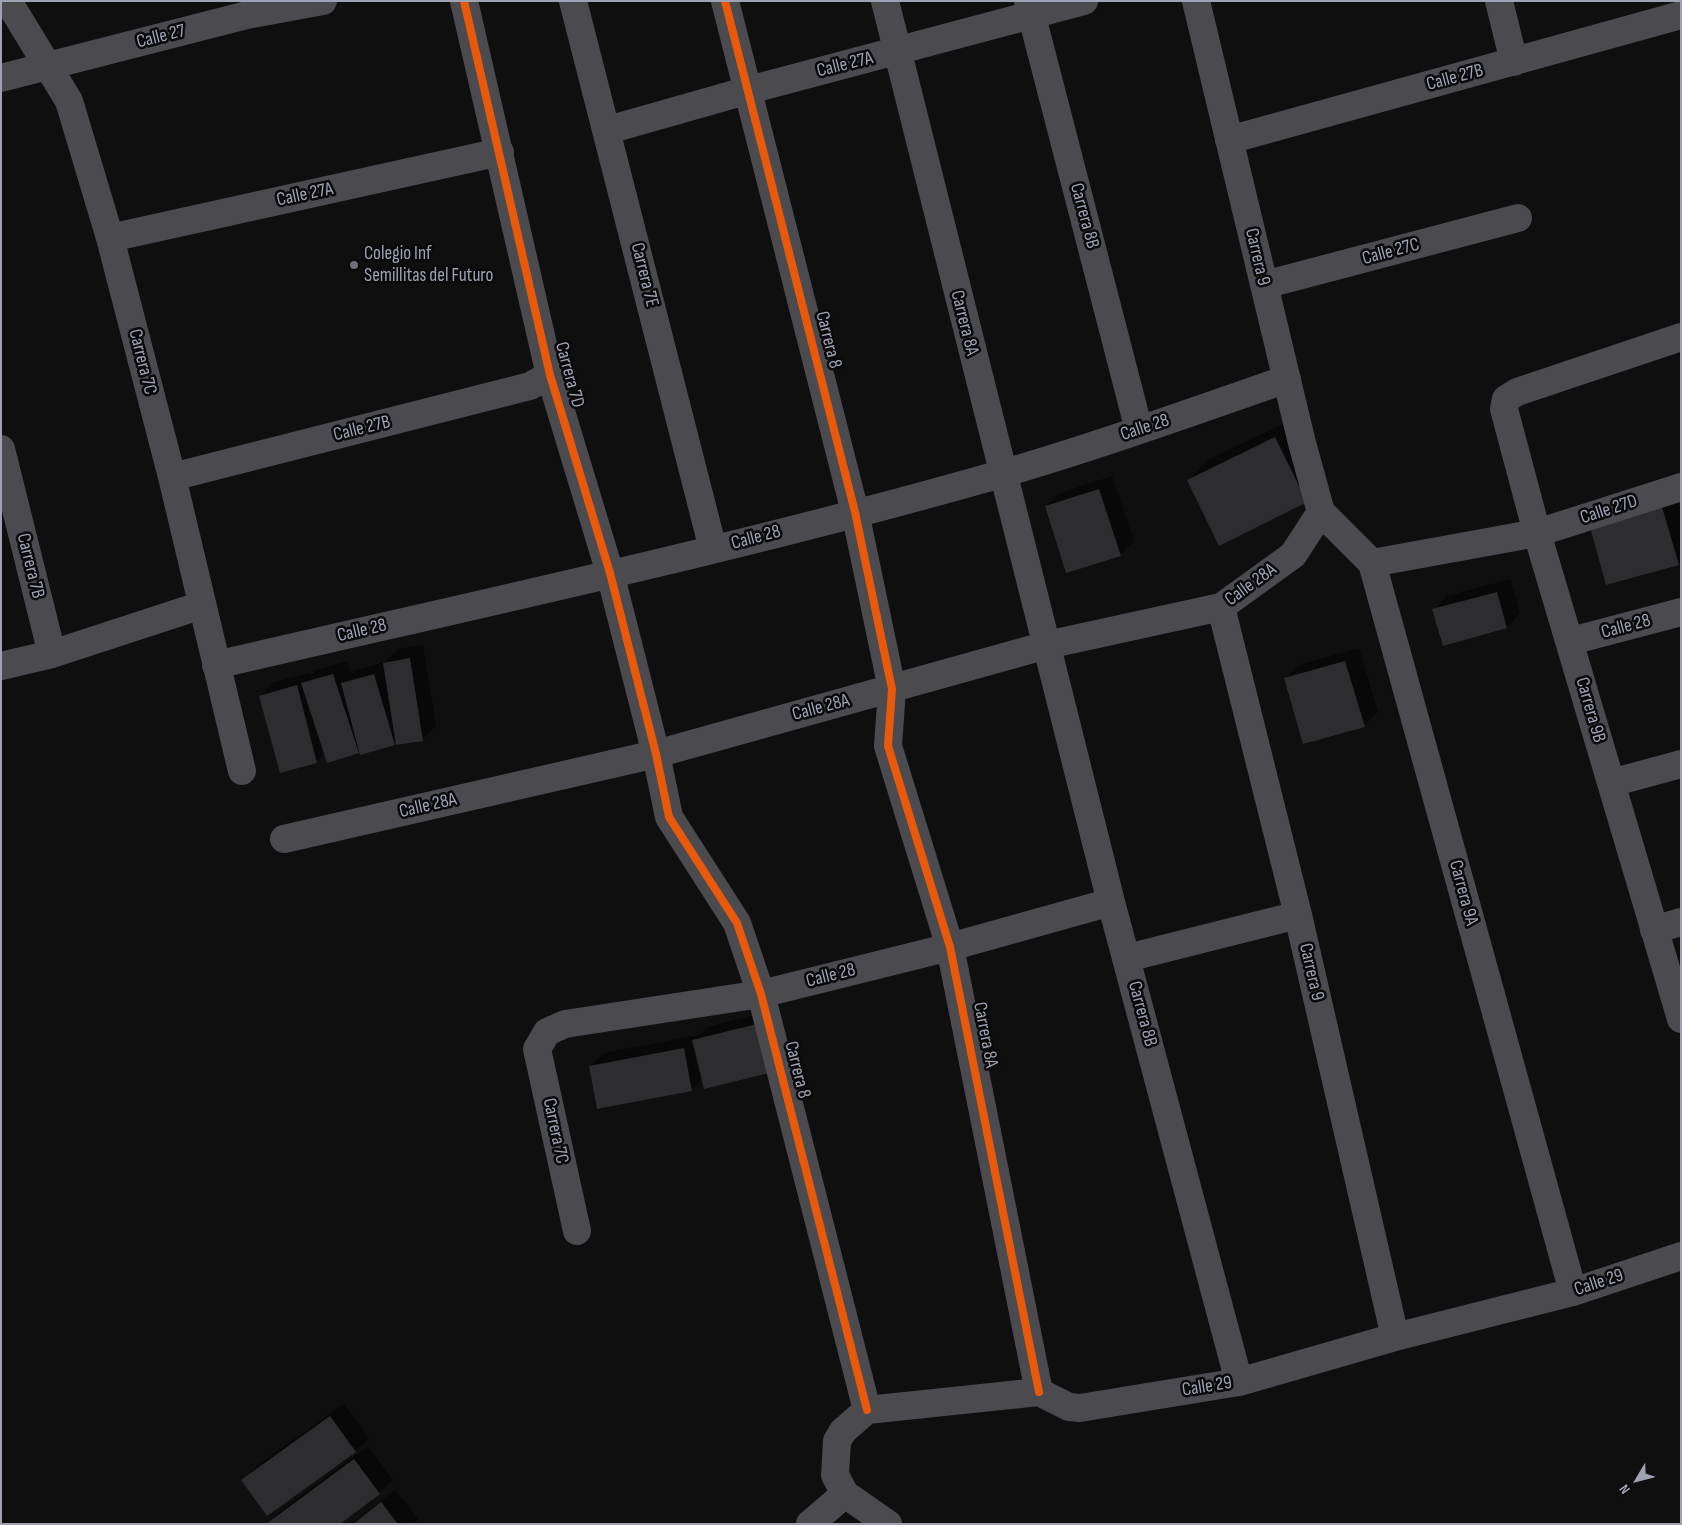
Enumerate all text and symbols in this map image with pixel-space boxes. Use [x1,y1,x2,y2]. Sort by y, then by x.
street label: Calle 27 [134,20,188,54]
street label: Calle 27A [814,47,876,83]
street label: Calle 27B [1424,59,1486,97]
street label: Calle 27A [275,178,335,212]
street label: Carrera 8B [1064,181,1104,251]
street label: Carrera 9 [1239,226,1275,288]
street label: Calle 27C [1360,233,1422,271]
street label: Carrera 7E [625,240,663,310]
place label: Colegio Inf Semillitas del Futuro [364,243,493,287]
marker: Colegio Inf Semillitas del Futuro [348,259,360,271]
street label: Carrera 8A [945,288,983,358]
street label: Carrera 8 [810,309,846,371]
street label: Carrera 7C [123,327,161,397]
street label: Carrera 7D [549,340,589,410]
street label: Calle 28 [1118,409,1172,447]
street label: Calle 27B [331,411,393,447]
street label: Calle 27D [1577,490,1641,530]
street label: Calle 28 [729,521,783,555]
street label: Carrera 7B [11,531,49,601]
street label: Calle 28A [1221,559,1281,611]
street label: Calle 28 [1599,610,1653,644]
street label: Calle 28 [335,614,389,648]
street label: Carrera 9B [1570,675,1610,745]
street label: Calle 28A [790,689,852,727]
street label: Calle 28A [397,788,459,824]
street label: Carrera 9A [1443,858,1483,928]
street label: Carrera 9 [1293,941,1329,1003]
street label: Calle 28 [804,959,858,993]
street label: Carrera 8B [1122,979,1162,1049]
street label: Carrera 8A [967,1000,1003,1070]
street label: Carrera 8 [779,1039,815,1101]
street label: Carrera 7C [537,1096,573,1166]
street label: Calle 29 [1572,1264,1626,1302]
street label: Calle 29 [1180,1372,1234,1402]
north arrow [1612,1455,1662,1505]
text: N [1616,1481,1634,1497]

